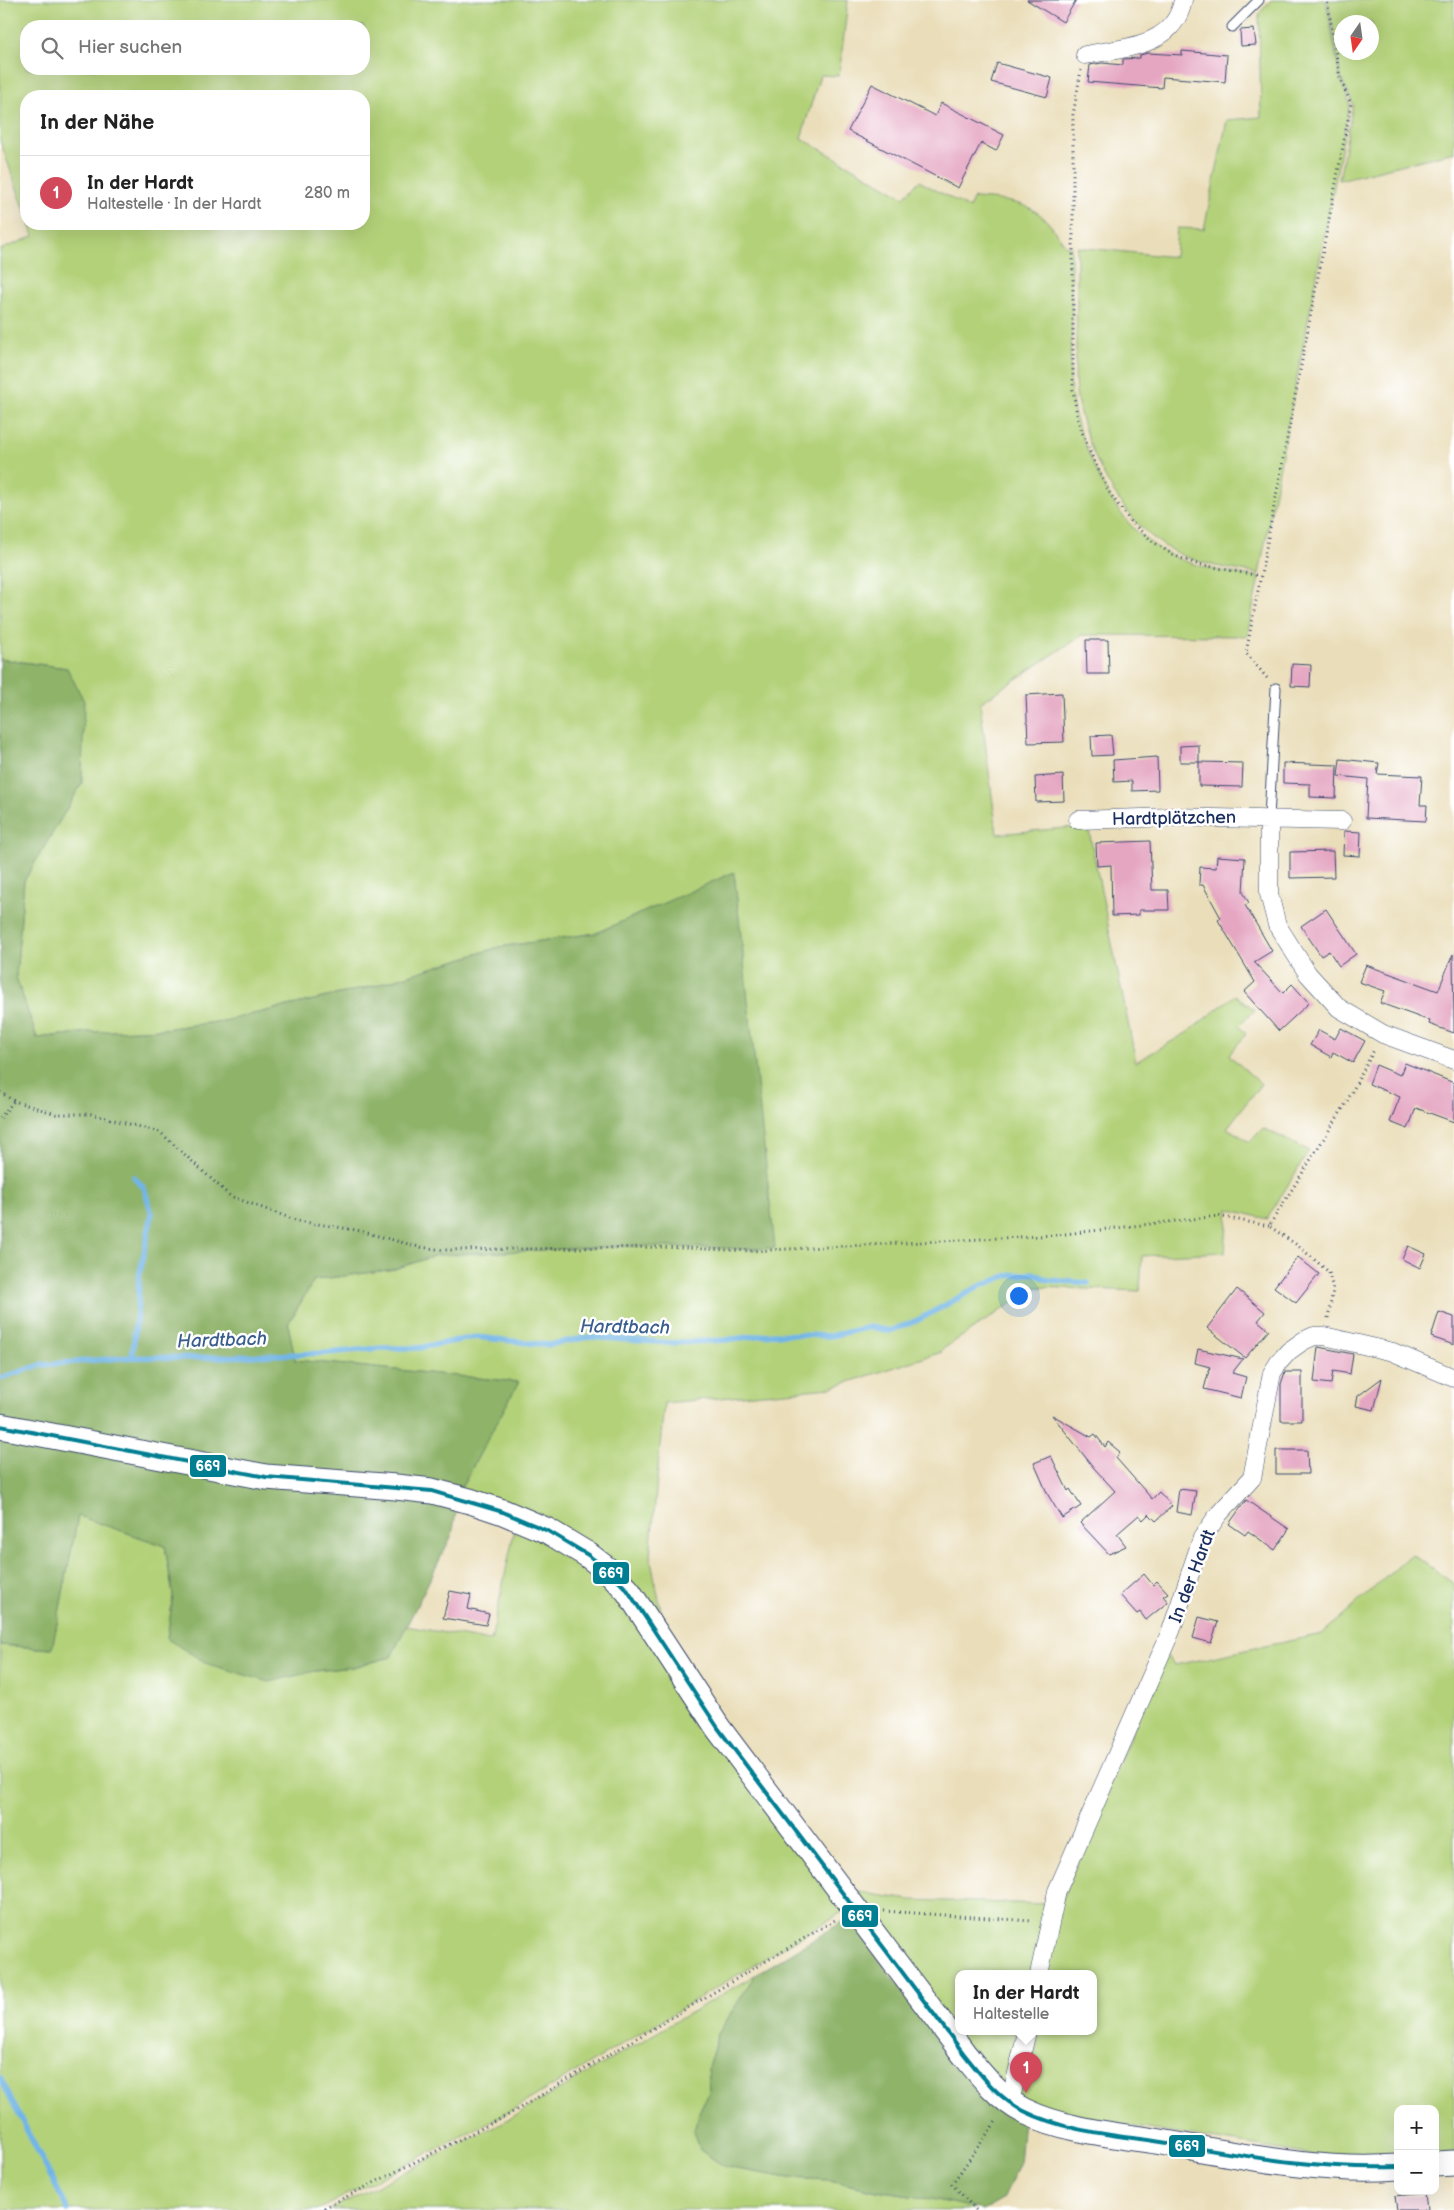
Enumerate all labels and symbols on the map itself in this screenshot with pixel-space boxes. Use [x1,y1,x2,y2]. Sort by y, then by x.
north arrow [1334,15,1379,60]
street label: Hardtplätzchen [1112,807,1236,830]
your location [1006,1283,1032,1309]
water label: Hardtbach [580,1315,670,1340]
water label: Hardtbach [177,1327,267,1354]
line badge: 669 [189,1454,227,1478]
text: 669 [195,1458,221,1475]
street label: In der Hardt [1165,1526,1220,1626]
line badge: 669 [592,1561,630,1585]
text: 669 [598,1565,624,1582]
line badge: 669 [841,1904,879,1928]
text: 669 [847,1908,873,1925]
pin: 1 [1010,2052,1042,2093]
line badge: 669 [1168,2134,1206,2158]
text: 669 [1174,2138,1200,2155]

